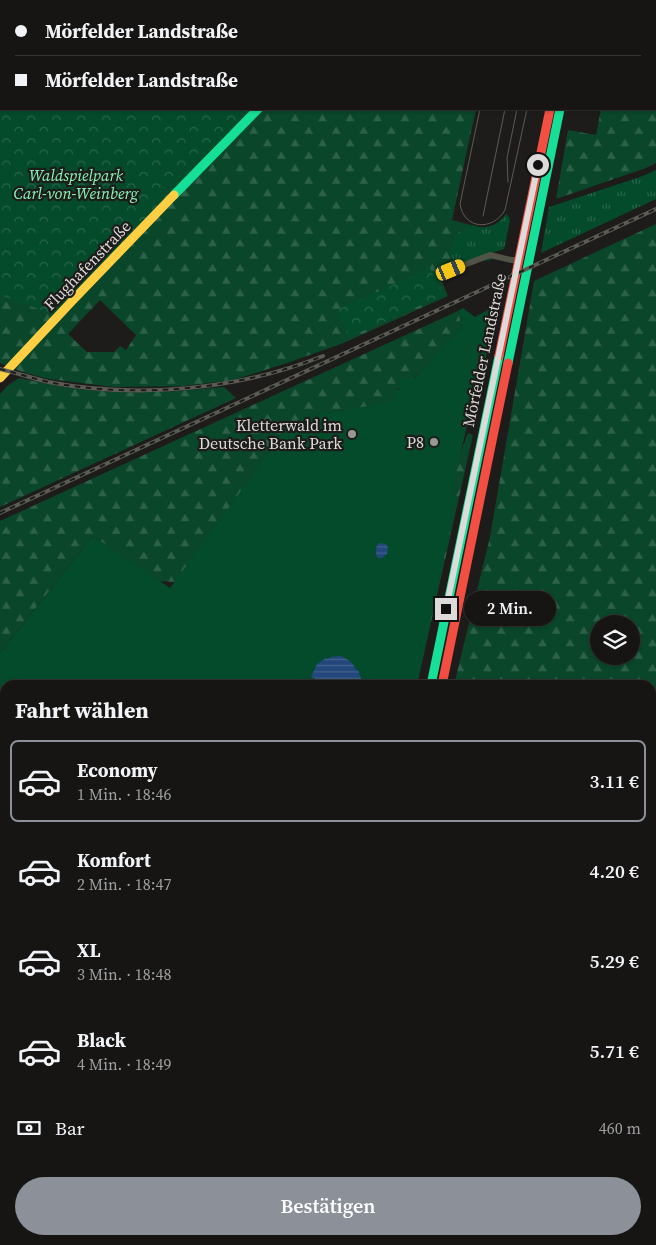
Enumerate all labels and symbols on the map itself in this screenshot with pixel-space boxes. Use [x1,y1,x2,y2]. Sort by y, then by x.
route start [527,154,549,176]
park label: Waldspielpark Carl-von-Weinberg [14,164,140,204]
street label: Flughafenstraße [39,215,135,315]
car [434,257,467,283]
street label: Mörfelder Landstraße [457,271,511,429]
place label: Kletterwald im Deutsche Bank Park [199,414,342,454]
marker: Kletterwald im Deutsche Bank Park [346,428,358,440]
place label: P8 [407,431,424,453]
marker: P8 [428,436,440,448]
callout: 2 Min. [464,592,556,626]
route end [435,598,457,620]

